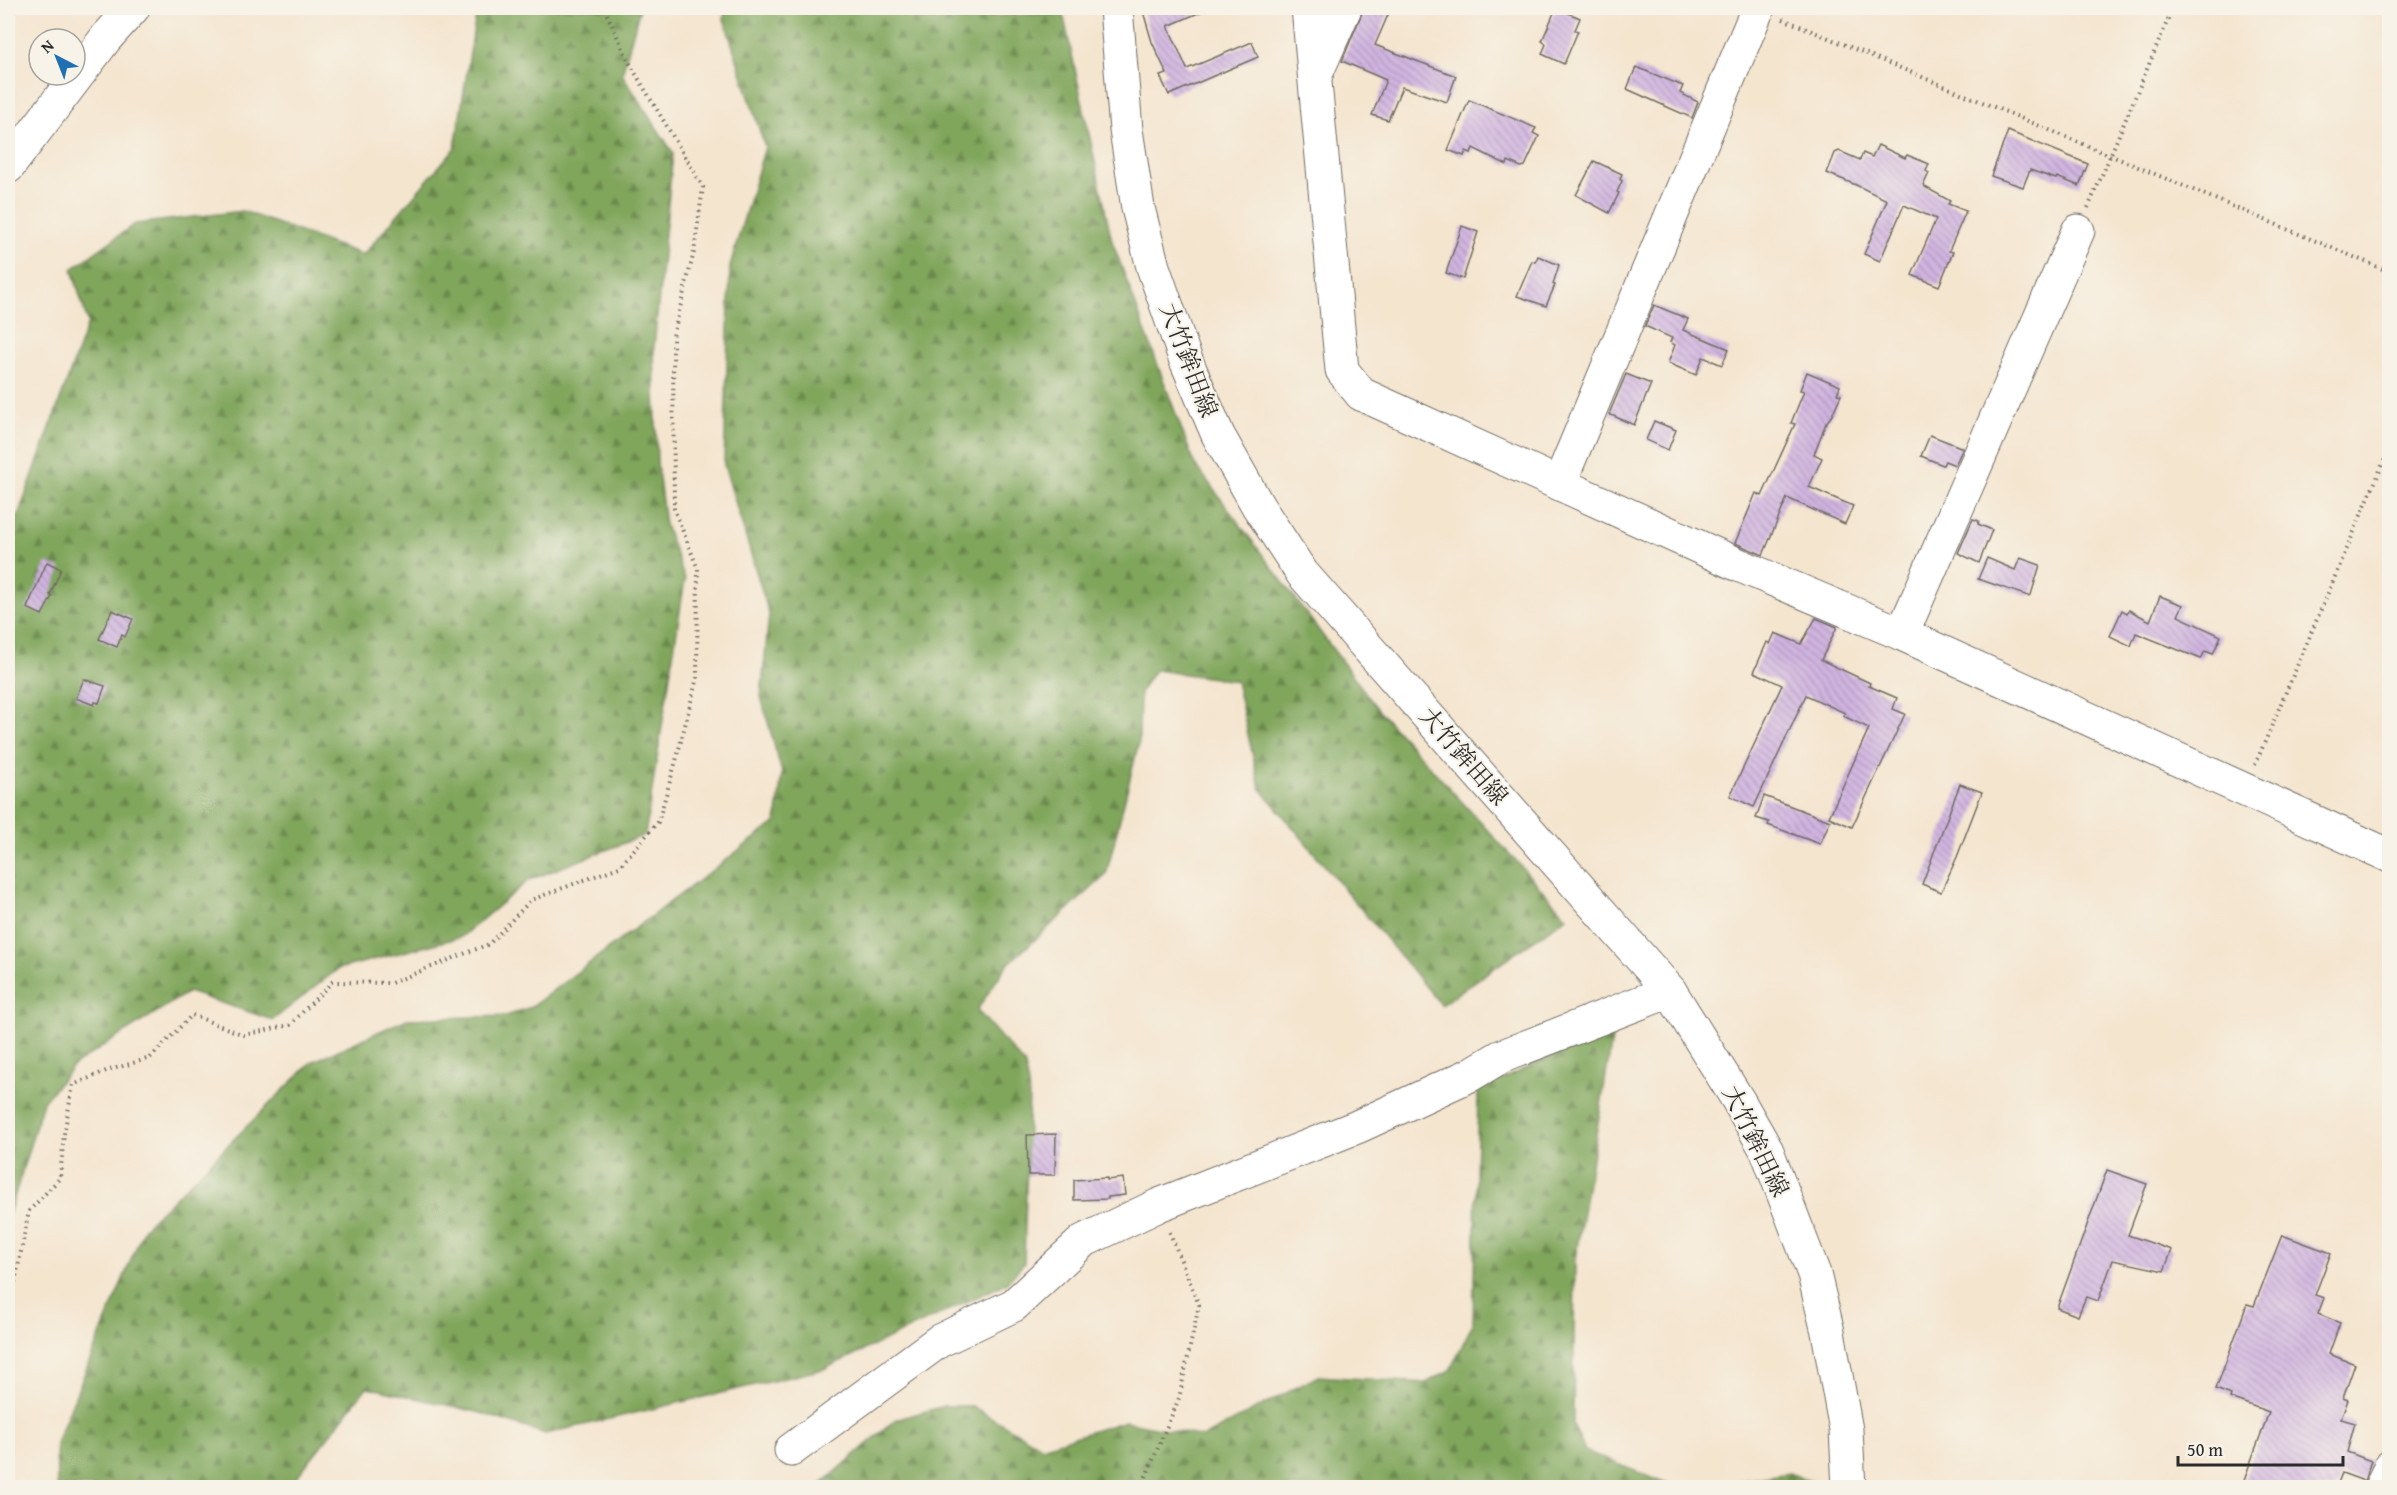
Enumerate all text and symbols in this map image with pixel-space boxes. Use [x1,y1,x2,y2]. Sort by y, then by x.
north arrow [27,27,87,87]
text: N [35,33,59,58]
street label: 大竹鉾田線 [1151,298,1227,422]
street label: 大竹鉾田線 [1411,699,1517,813]
street label: 大竹鉾田線 [1714,1079,1798,1203]
scale bar [2178,1429,2343,1467]
text: 50 m [2187,1436,2223,1463]

